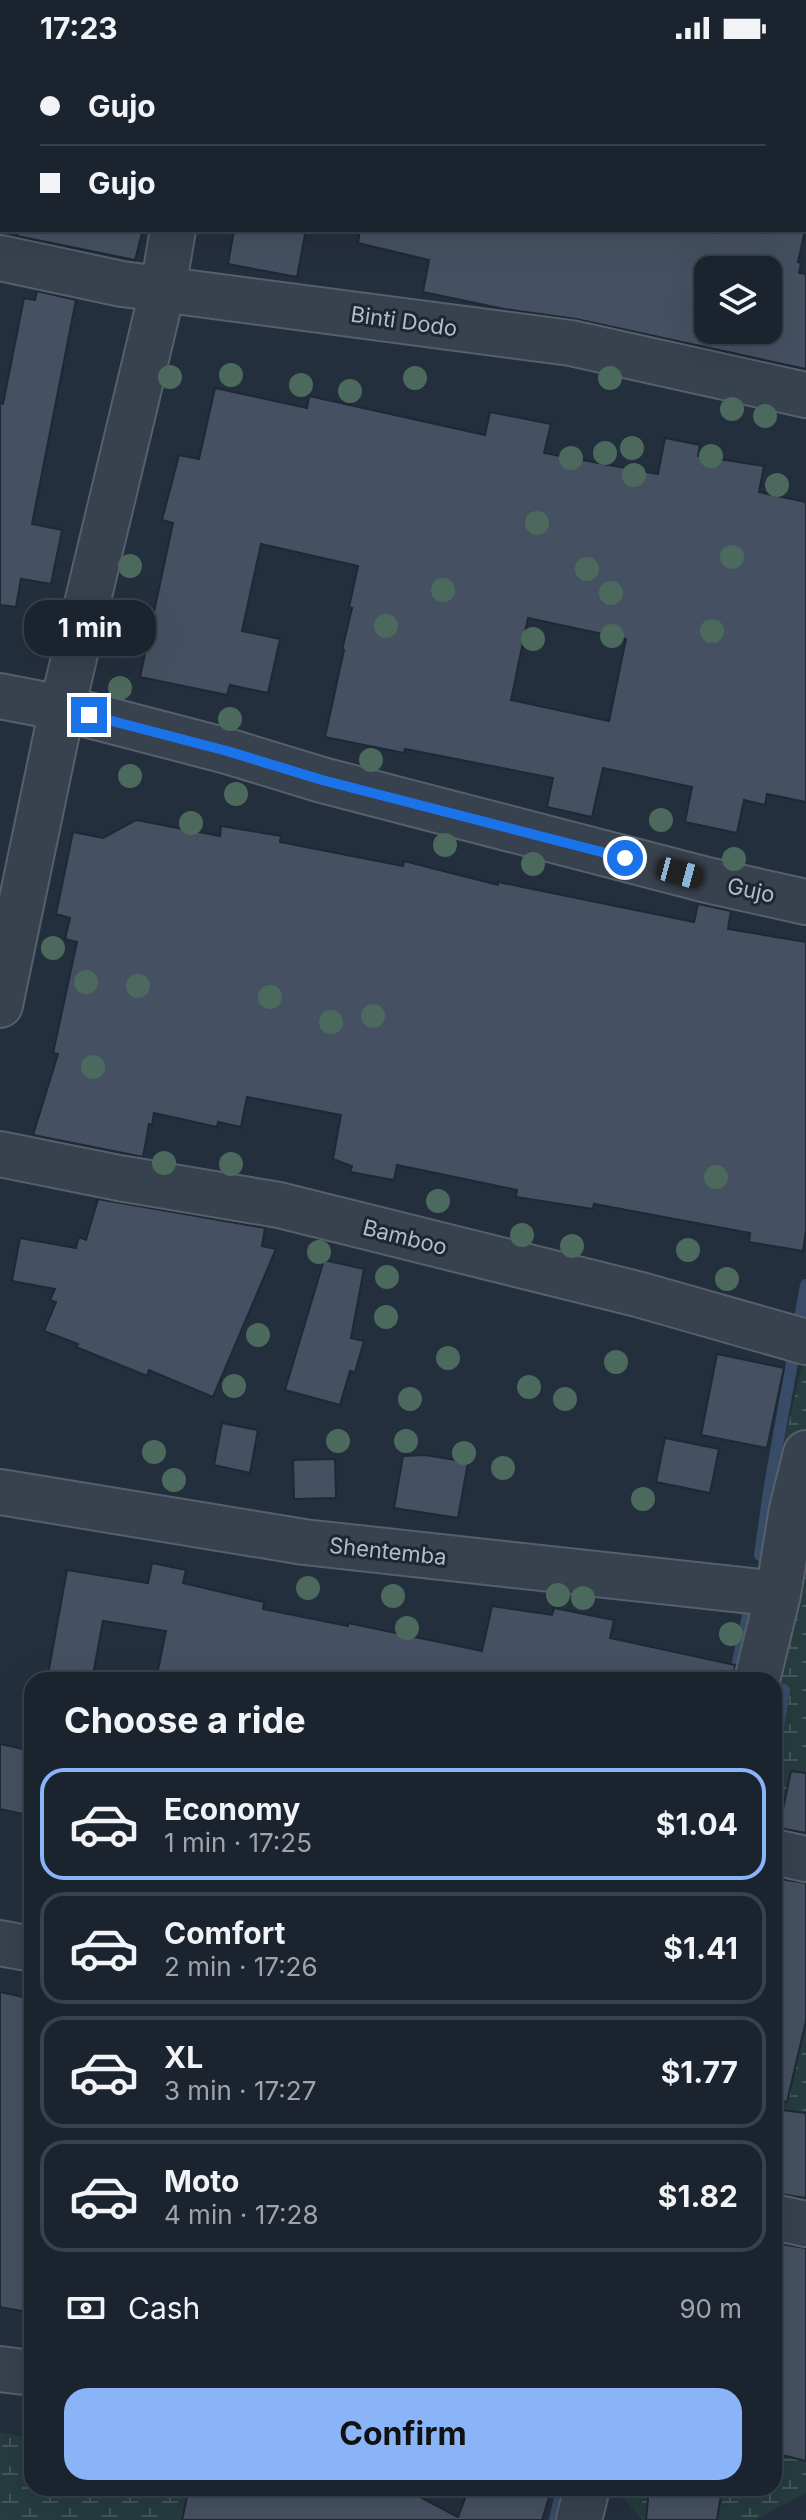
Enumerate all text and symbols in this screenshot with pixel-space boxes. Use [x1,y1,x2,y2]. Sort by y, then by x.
text: 17:23 [40,10,118,46]
text: Gujo [88,88,156,124]
text: Gujo [88,165,156,201]
map controls [694,256,782,344]
button: layers [694,256,782,344]
street label: Binti Dodo [349,301,459,341]
callout: 1 min [23,599,155,655]
text: 1 min [58,612,122,643]
route end [71,697,107,733]
route start [607,840,643,876]
car [654,855,706,891]
street label: Gujo [725,872,777,908]
street label: Bamboo [360,1214,450,1260]
street label: Shentemba [328,1532,448,1570]
text: Choose a ride [64,1698,306,1742]
icon: car [68,1788,140,1860]
text: Economy [164,1791,300,1827]
text: $1.04 [656,1806,738,1842]
text: 1 min · 17:25 [164,1827,312,1858]
icon: car [68,1912,140,1984]
text: Comfort [164,1915,285,1951]
text: $1.41 [663,1930,738,1966]
text: 2 min · 17:26 [164,1951,318,1982]
icon: car [68,2036,140,2108]
text: XL [164,2039,203,2075]
text: $1.77 [661,2054,738,2090]
text: 3 min · 17:27 [164,2075,316,2106]
icon: car [68,2160,140,2232]
text: Moto [164,2163,239,2199]
text: $1.82 [658,2178,738,2214]
text: 4 min · 17:28 [164,2199,319,2230]
icon: cash [64,2286,108,2330]
text: Cash [128,2290,200,2326]
text: 90 m [679,2293,742,2324]
button: Confirm [64,2388,742,2480]

